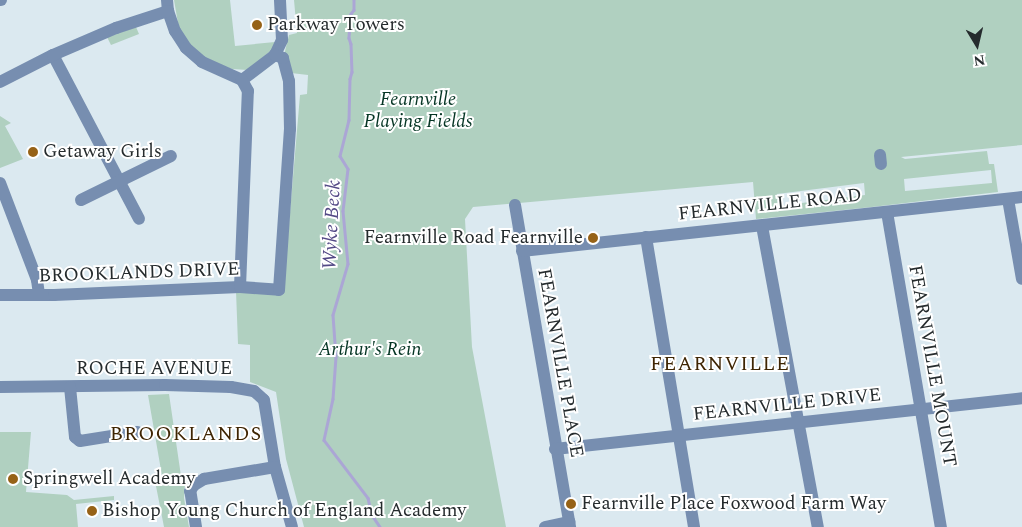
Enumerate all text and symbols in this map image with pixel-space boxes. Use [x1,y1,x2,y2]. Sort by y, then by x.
place label: Parkway Towers [267,14,405,36]
marker: Parkway Towers [251,19,263,31]
north arrow [952,20,1002,70]
text: N [972,49,987,72]
park label: Fearnville Playing Fields [363,89,473,133]
place label: Getaway Girls [43,141,162,163]
marker: Getaway Girls [27,146,39,158]
water label: Wyke Beck [318,179,346,271]
street label: FEARNVILLE ROAD [677,184,863,226]
place label: Fearnville Road Fearnville [364,227,583,249]
marker: Fearnville Road Fearnville [587,232,599,244]
street label: BROOKLANDS DRIVE [38,258,240,288]
street label: FEARNVILLE MOUNT [903,263,961,469]
street label: FEARNVILLE PLACE [532,267,588,459]
park label: Arthur's Rein [318,339,422,361]
district label: FEARNVILLE [649,352,791,376]
street label: ROCHE AVENUE [76,358,232,380]
street label: FEARNVILLE DRIVE [692,384,882,426]
district label: BROOKLANDS [109,422,263,446]
place label: Springwell Academy [23,468,195,490]
marker: Springwell Academy [7,473,19,485]
place label: Fearnville Place Foxwood Farm Way [581,493,886,515]
marker: Fearnville Place Foxwood Farm Way [565,498,577,510]
place label: Bishop Young Church of England Academy [102,500,466,522]
marker: Bishop Young Church of England Academy [86,505,98,517]

